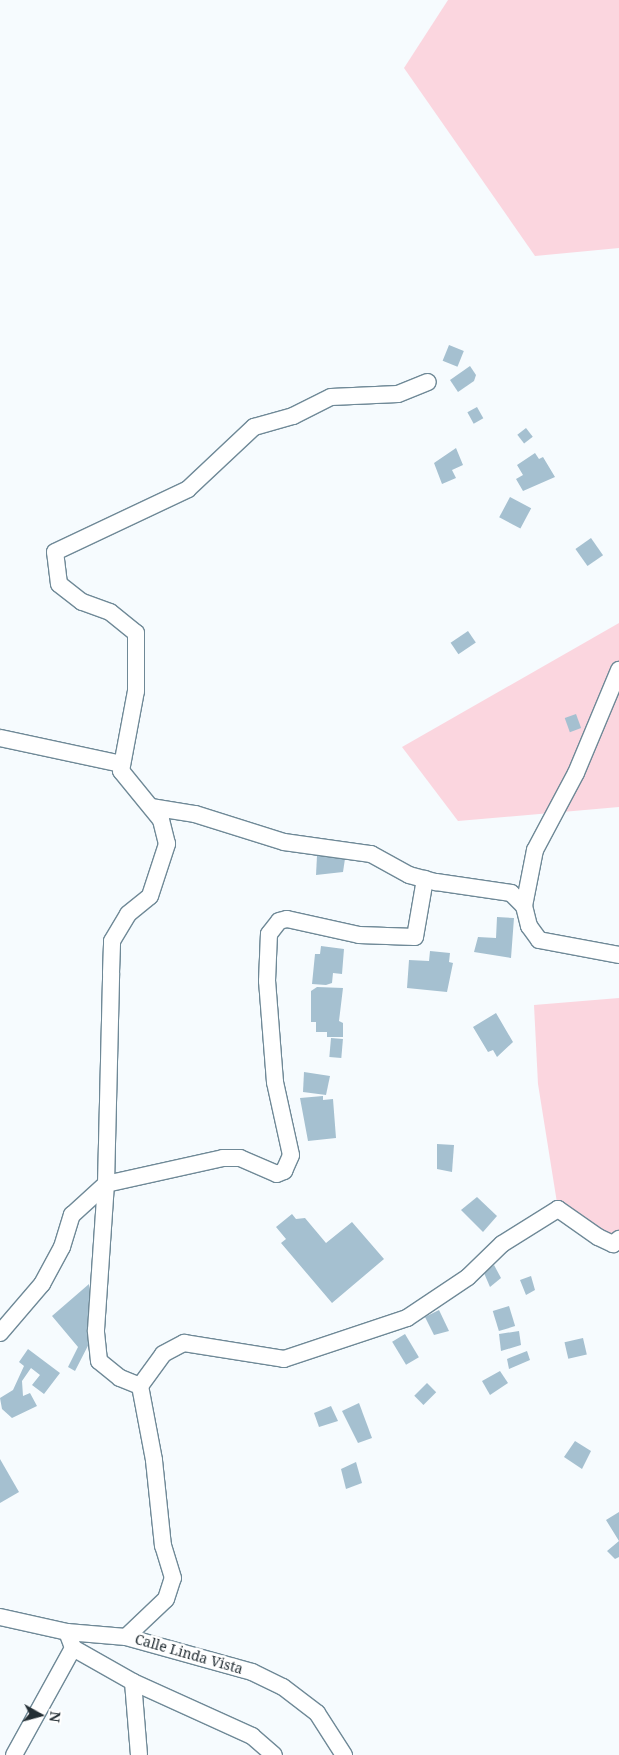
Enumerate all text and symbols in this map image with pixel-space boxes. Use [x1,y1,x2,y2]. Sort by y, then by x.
street label: Calle Linda Vista [133,1631,245,1677]
north arrow [15,1690,65,1740]
text: N [45,1710,65,1724]

